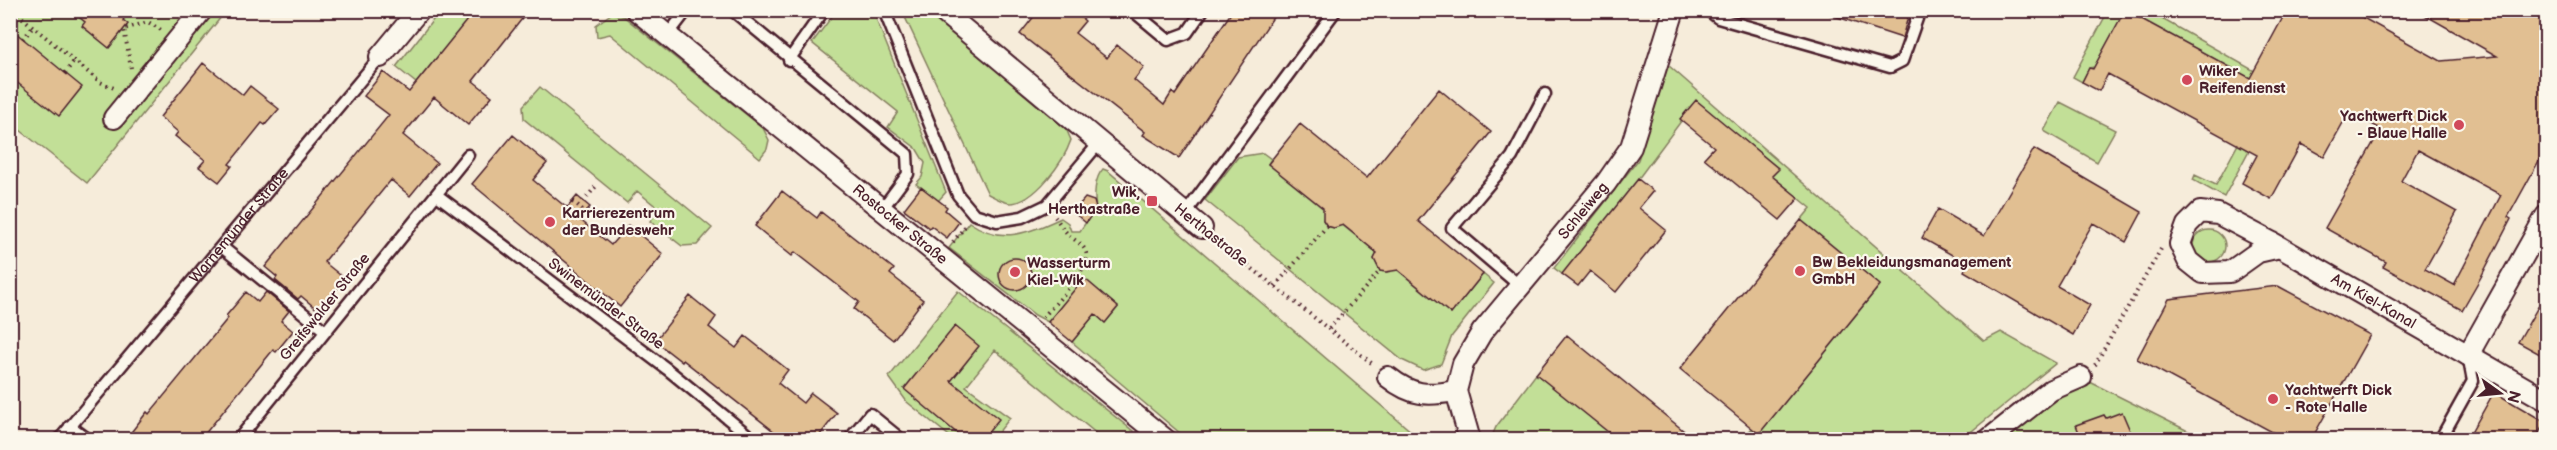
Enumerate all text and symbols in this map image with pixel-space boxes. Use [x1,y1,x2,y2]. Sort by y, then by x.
place label: Wiker Reifendienst [2199,62,2286,98]
marker: Wiker Reifendienst [2180,73,2194,87]
place label: Yachtwerft Dick - Blaue Halle [2340,107,2447,143]
marker: Yachtwerft Dick - Blaue Halle [2452,118,2466,132]
street label: Warnemünder Straße [185,164,293,287]
street label: Schleiweg [1554,178,1612,243]
street label: Rostocker Straße [849,180,952,269]
place label: Wik, Herthastraße [1048,183,1140,219]
marker: Wik, Herthastraße [1145,194,1159,208]
street label: Herthastraße [1170,199,1252,271]
place label: Karrierezentrum der Bundeswehr [562,204,675,240]
marker: Karrierezentrum der Bundeswehr [543,215,557,229]
street label: Greifswalder Straße [276,249,374,365]
place label: Bw Bekleidungsmanagement GmbH [1812,253,2011,289]
street label: Swinemünder Straße [544,254,668,354]
place label: Wasserturm Kiel-Wik [1027,254,1111,290]
marker: Bw Bekleidungsmanagement GmbH [1793,264,1807,278]
marker: Wasserturm Kiel-Wik [1008,265,1022,279]
street label: Am Kiel-Kanal [2328,269,2420,333]
north arrow [2470,363,2530,423]
place label: Yachtwerft Dick - Rote Halle [2285,381,2392,417]
text: N [2502,388,2524,405]
marker: Yachtwerft Dick - Rote Halle [2266,392,2280,406]

